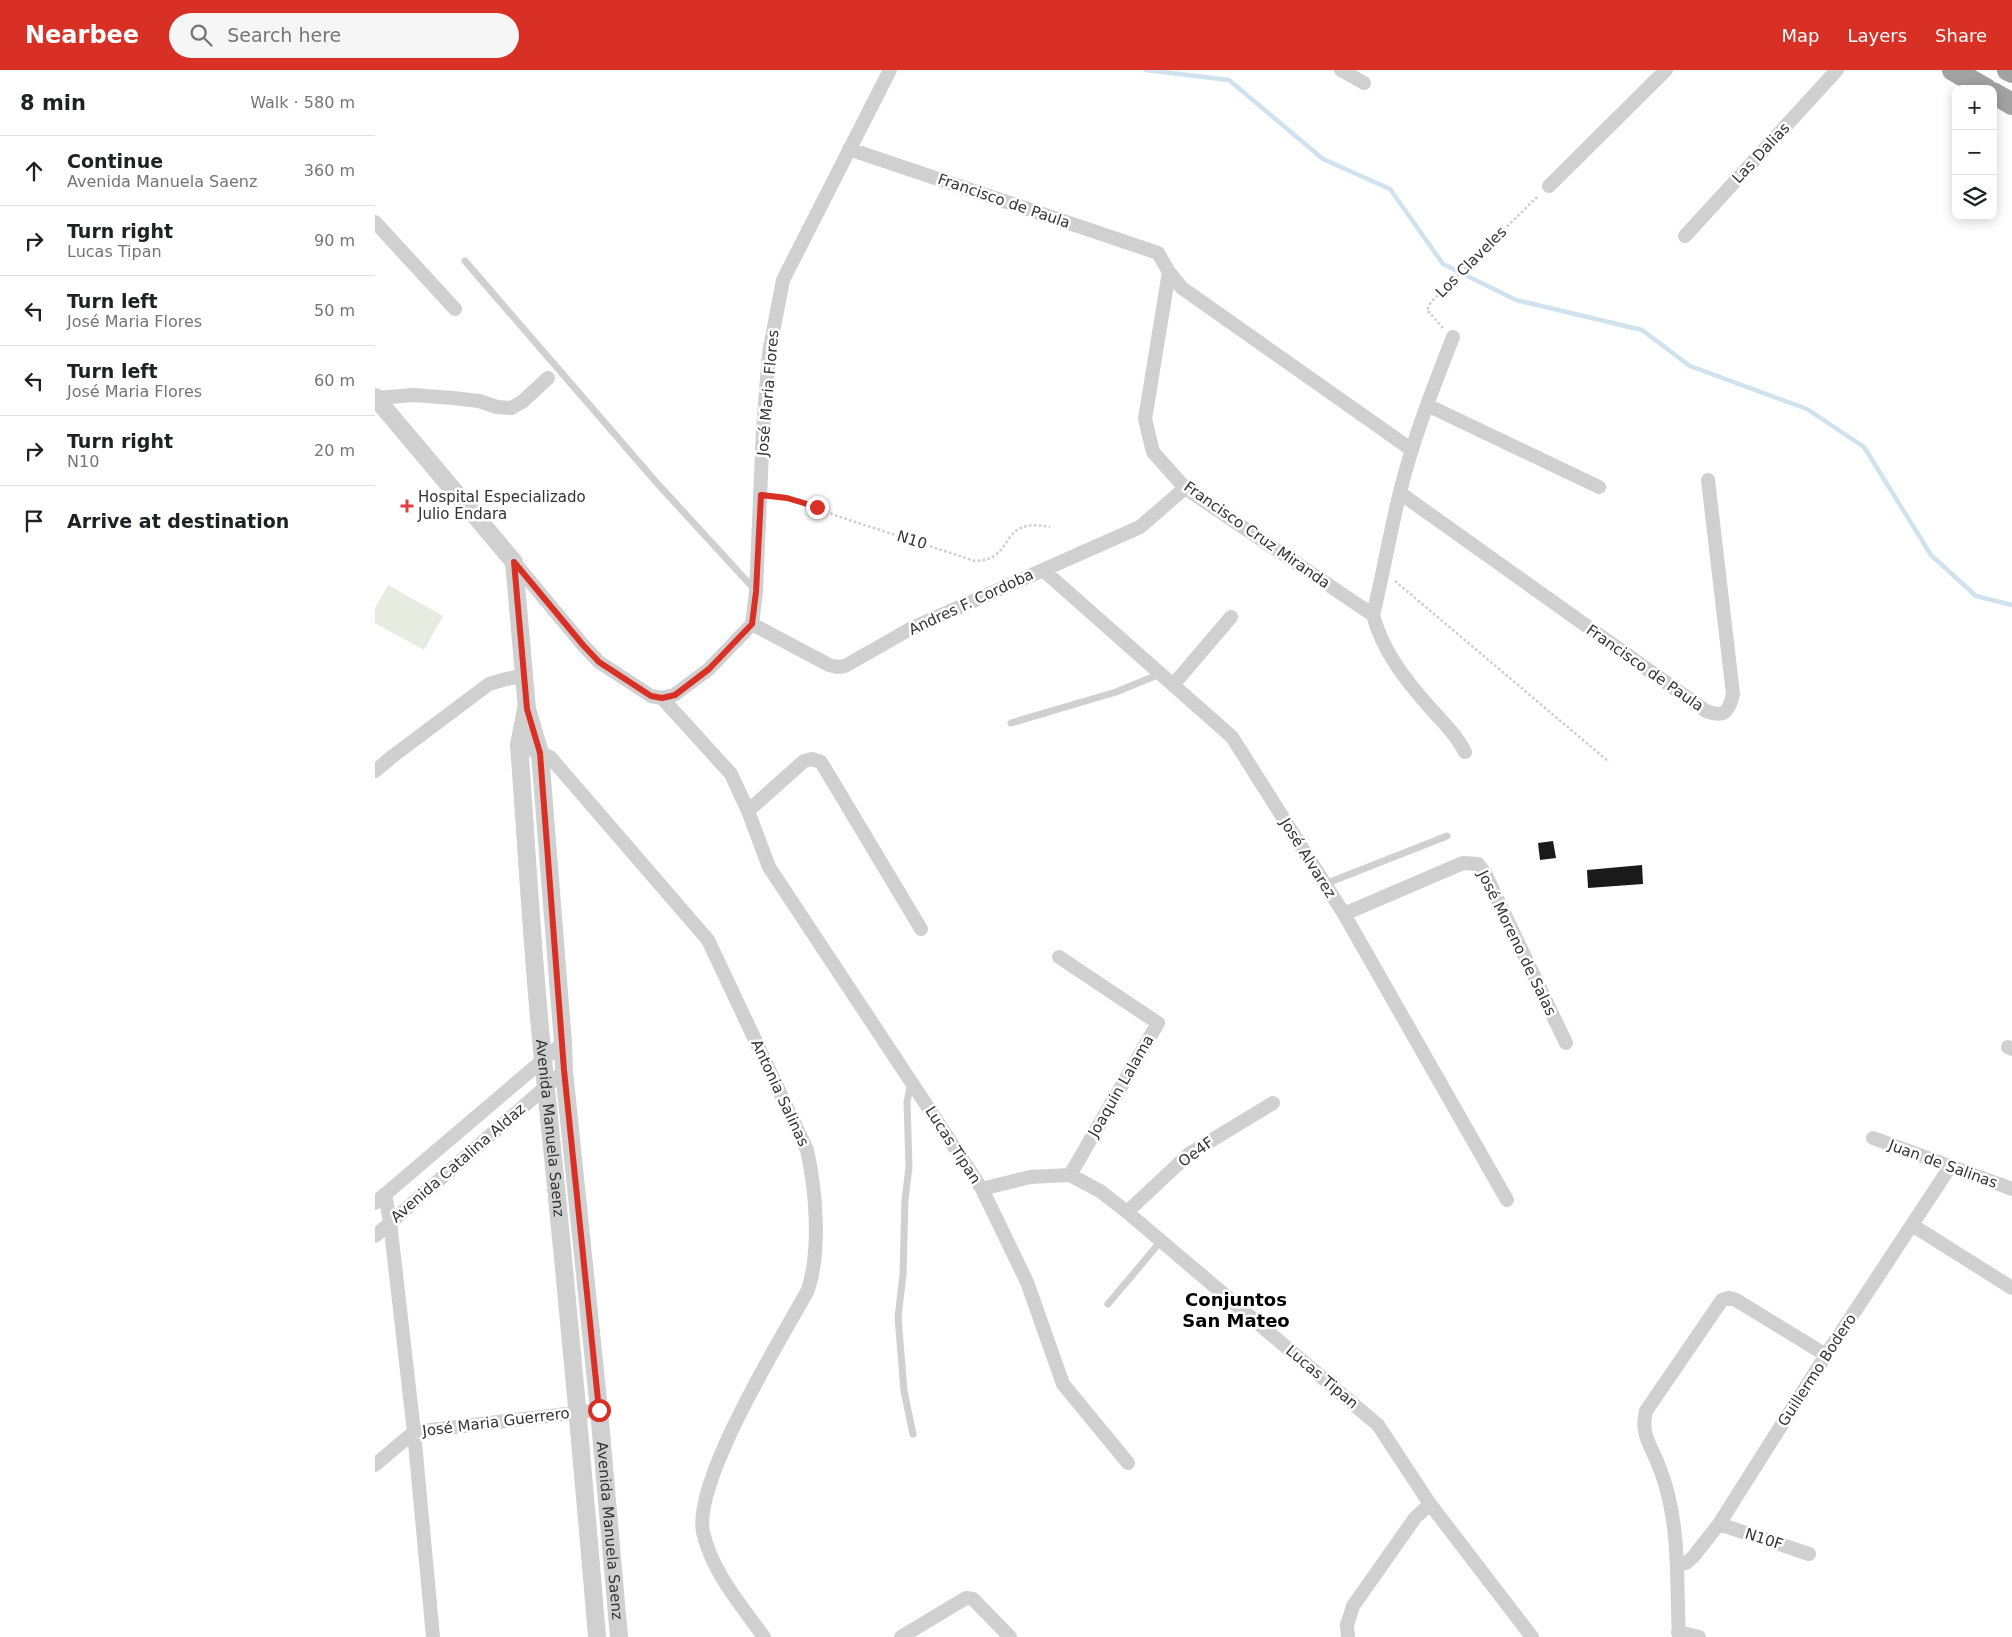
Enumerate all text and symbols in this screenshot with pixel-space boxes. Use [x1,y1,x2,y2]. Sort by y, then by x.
search box [169,13,519,58]
text: Nearbee [25,21,139,49]
icon: search [187,21,215,49]
text: Search here [227,24,341,46]
text: Map [1781,25,1819,46]
text: Layers [1847,25,1907,46]
text: Share [1935,25,1987,46]
map controls [1952,85,1997,220]
button: + [1952,85,1997,130]
text: 8 min [20,91,86,115]
text: Walk · 580 m [250,93,355,112]
street label: Las Dalias [1728,119,1794,187]
button: − [1952,130,1997,175]
text: Continue [67,150,163,172]
icon: ahead [20,157,48,185]
text: 360 m [304,161,355,180]
street label: Francisco de Paula [935,170,1073,232]
text: Avenida Manuela Saenz [67,172,257,191]
button: layers [1952,175,1997,220]
text: Turn right [67,220,173,242]
street label: Los Claveles [1432,223,1510,301]
icon: right [20,227,48,255]
text: 90 m [314,231,355,250]
text: Lucas Tipan [67,242,162,261]
text: Turn left [67,290,158,312]
icon: left [20,297,48,325]
text: 50 m [314,301,355,320]
text: José Maria Flores [67,312,202,331]
street label: José Maria Flores [753,329,783,458]
text: Turn left [67,360,158,382]
icon: left [20,367,48,395]
text: 60 m [314,371,355,390]
text: José Maria Flores [67,382,202,401]
text: Turn right [67,430,173,452]
icon: right [20,437,48,465]
text: 20 m [314,441,355,460]
text: N10 [67,452,99,471]
street label: Francisco Cruz Miranda [1180,478,1334,592]
place label: Hospital Especializado Julio Endara [417,488,586,523]
route end [806,496,829,519]
marker: Hospital Especializado Julio Endara [400,499,414,513]
icon: arrive [20,507,48,535]
text: Arrive at destination [67,510,289,532]
street label: N10 [895,527,929,553]
street label: Andres F. Cordoba [906,565,1036,639]
street label: Francisco de Paula [1583,621,1707,715]
street label: José Alvarez [1276,814,1340,901]
street label: José Moreno de Salas [1474,866,1560,1019]
street label: Joaquin Lalama [1084,1032,1158,1141]
street label: Antonia Salinas [747,1037,813,1150]
street label: Avenida Manuela Saenz [532,1038,568,1218]
street label: Avenida Catalina Aldaz [387,1100,529,1226]
street label: Lucas Tipan [921,1103,985,1187]
street label: Oe4F [1175,1133,1217,1171]
street label: Juan de Salinas [1885,1136,2000,1192]
district label: Conjuntos San Mateo [1182,1289,1290,1331]
street label: Guillermo Bodero [1774,1310,1860,1430]
street label: Lucas Tipan [1282,1342,1362,1412]
route start [588,1399,611,1422]
street label: José Maria Guerrero [420,1404,571,1440]
street label: Avenida Manuela Saenz [593,1441,626,1621]
street label: N10F [1743,1524,1785,1554]

